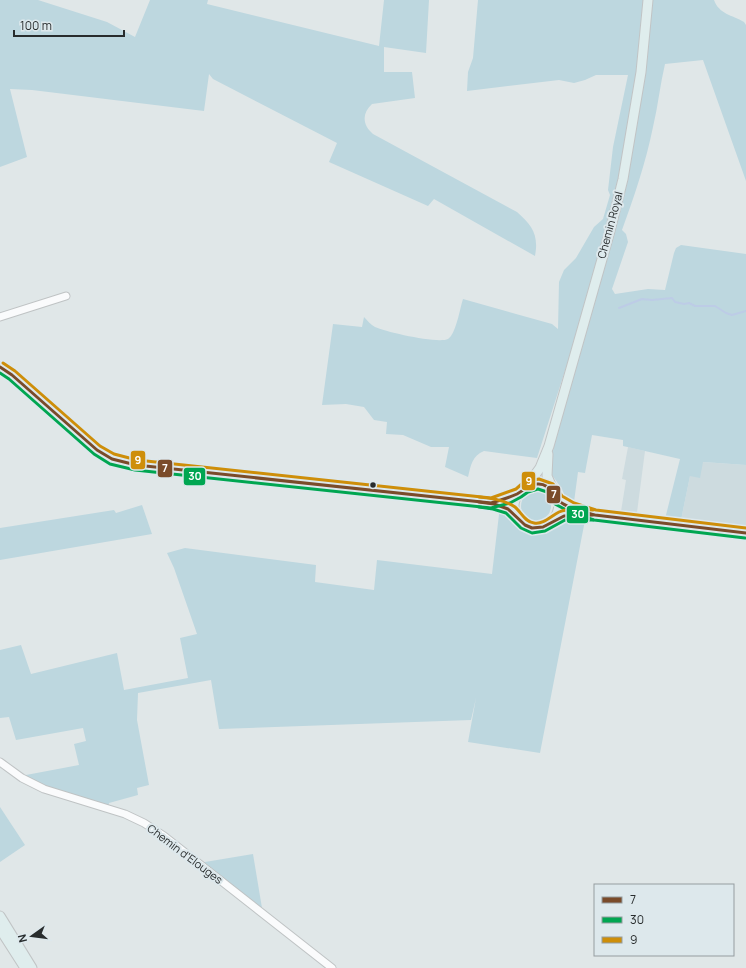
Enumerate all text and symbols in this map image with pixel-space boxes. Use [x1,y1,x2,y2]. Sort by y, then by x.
scale bar [14,12,124,38]
text: 100 m [20,17,52,34]
street label: Chemin Royal [593,190,626,260]
line badge: 9 [130,450,146,470]
text: 9 [135,452,142,467]
line badge: 7 [157,459,173,478]
text: 7 [162,460,168,475]
line badge: 30 [183,467,206,486]
text: 30 [188,468,202,483]
line badge: 9 [521,471,536,491]
text: 9 [526,473,533,488]
unlabelled marker [368,480,378,490]
line badge: 7 [546,485,561,504]
text: 7 [551,486,557,501]
line badge: 30 [566,505,589,524]
text: 30 [571,506,585,521]
street label: Chemin d'Elouges [145,820,226,887]
legend [594,884,734,956]
text: 7 [630,891,636,908]
text: 30 [630,911,644,928]
north arrow [12,916,52,956]
text: 9 [630,931,637,948]
text: N [14,933,30,944]

